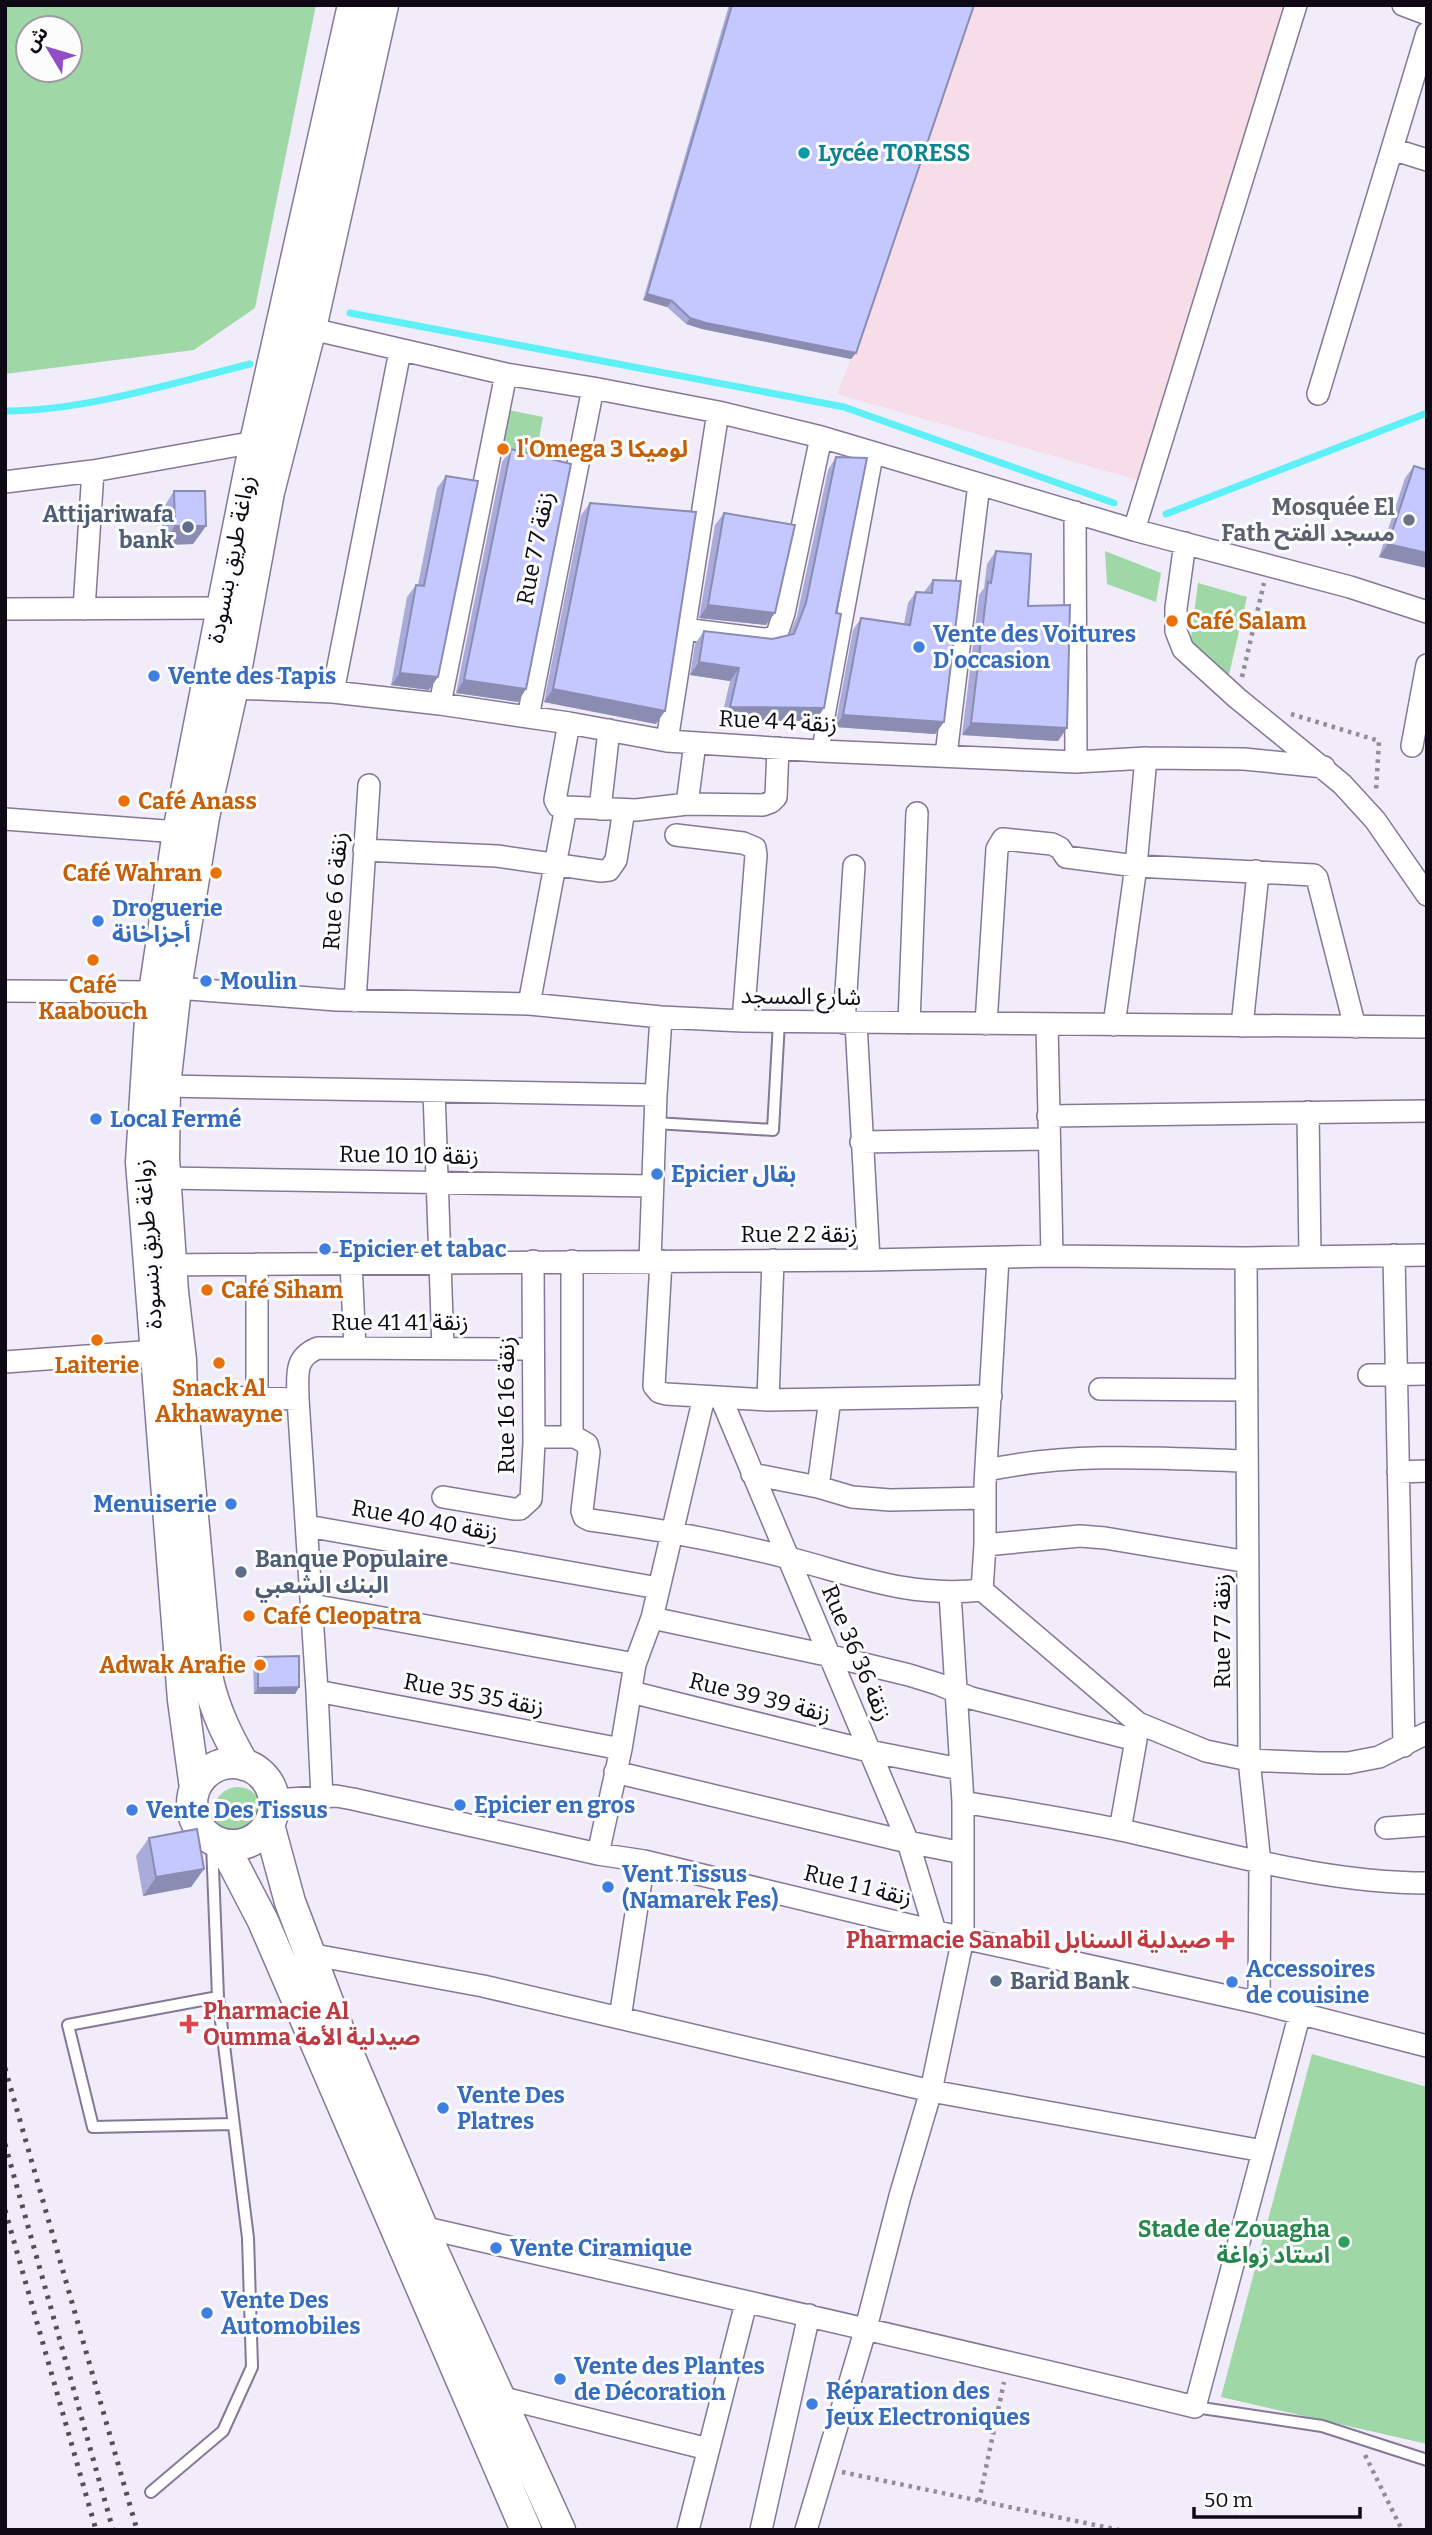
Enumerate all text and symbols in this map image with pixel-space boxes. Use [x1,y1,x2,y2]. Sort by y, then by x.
north arrow [14,14,84,84]
text: ش [19,22,53,56]
place label: Lycée TORESS [818,139,970,167]
marker: Lycée TORESS [796,145,812,161]
place label: l'Omega 3 لوميكا [517,435,688,463]
marker: l'Omega 3 لوميكا [495,441,511,457]
street label: زواغة طريق بنسودة [201,473,261,645]
street label: Rue 7 زنقة 7 [510,489,560,607]
place label: Mosquée El Fath مسجد الفتح [1221,493,1395,550]
place label: Attijariwafa bank [42,500,174,554]
marker: Mosquée El Fath مسجد الفتح [1401,512,1417,528]
marker: Attijariwafa bank [180,519,196,535]
place label: Café Salam [1186,607,1306,635]
marker: Café Salam [1164,613,1180,629]
place label: Vente des Voitures D'occasion [933,620,1136,674]
marker: Vente des Voitures D'occasion [911,639,927,655]
place label: Vente des Tapis [168,662,336,690]
marker: Vente des Tapis [146,668,162,684]
street label: Rue 4 زنقة 4 [718,704,838,738]
place label: Café Anass [138,787,257,815]
marker: Café Anass [116,793,132,809]
street label: Rue 6 زنقة 6 [317,831,353,951]
place label: Café Wahran [63,859,202,887]
marker: Café Wahran [208,865,224,881]
place label: Droguerie أجزاخانة [112,894,223,948]
marker: Droguerie أجزاخانة [90,913,106,929]
marker: Café Kaabouch [85,952,101,968]
place label: Moulin [220,967,297,995]
place label: Café Kaabouch [38,971,148,1025]
marker: Moulin [198,973,214,989]
street label: شارع المسجد [740,981,862,1014]
place label: Local Fermé [110,1105,241,1133]
marker: Local Fermé [88,1111,104,1127]
street label: Rue 10 زنقة 10 [339,1140,479,1170]
street label: زواغة طريق بنسودة [128,1158,168,1330]
place label: Epicier بقال [671,1160,796,1188]
marker: Epicier بقال [649,1166,665,1182]
street label: Rue 2 زنقة 2 [741,1220,857,1248]
place label: Epicier et tabac [339,1235,507,1263]
marker: Epicier et tabac [317,1241,333,1257]
place label: Café Siham [221,1276,343,1304]
marker: Café Siham [199,1282,215,1298]
street label: Rue 41 زنقة 41 [331,1308,469,1336]
marker: Laiterie [89,1332,105,1348]
street label: Rue 16 زنقة 16 [492,1336,520,1474]
place label: Laiterie [55,1351,139,1379]
marker: Snack Al Akhawayne [211,1355,227,1371]
place label: Snack Al Akhawayne [155,1374,283,1428]
place label: Menuiserie [93,1490,217,1518]
street label: Rue 40 زنقة 40 [350,1493,500,1547]
marker: Menuiserie [223,1496,239,1512]
place label: Banque Populaire البنك الشعبي [255,1545,448,1603]
marker: Banque Populaire البنك الشعبي [233,1564,249,1580]
street label: Rue 7 زنقة 7 [1208,1574,1236,1689]
street label: Rue 36 زنقة 36 [816,1581,898,1725]
place label: Café Cleopatra [263,1602,421,1630]
marker: Café Cleopatra [241,1608,257,1624]
place label: Adwak Arafie [99,1651,246,1679]
marker: Adwak Arafie [252,1657,268,1673]
street label: Rue 39 زنقة 39 [686,1666,834,1728]
street label: Rue 35 زنقة 35 [401,1667,547,1721]
place label: Epicier en gros [474,1791,635,1819]
place label: Vente Des Tissus [146,1796,328,1824]
marker: Epicier en gros [452,1797,468,1813]
marker: Vente Des Tissus [124,1802,140,1818]
street label: Rue 1 زنقة 1 [801,1858,915,1912]
place label: Vent Tissus (Namarek Fes) [622,1860,779,1914]
marker: Vent Tissus (Namarek Fes) [600,1879,616,1895]
place label: Pharmacie Sanabil صيدلية السنابل [846,1926,1211,1954]
marker: Pharmacie Sanabil صيدلية السنابل [1217,1932,1233,1948]
place label: Accessoires de couisine [1246,1955,1375,2009]
place label: Barid Bank [1010,1967,1130,1995]
marker: Barid Bank [988,1973,1004,1989]
marker: Accessoires de couisine [1224,1974,1240,1990]
place label: Pharmacie Al Oumma صيدلية الأمة [203,1997,420,2051]
marker: Pharmacie Al Oumma صيدلية الأمة [181,2016,197,2032]
place label: Vente Des Platres [457,2081,565,2135]
marker: Vente Des Platres [435,2100,451,2116]
place label: Stade de Zouagha استاد زواغة [1138,2215,1330,2269]
place label: Vente Ciramique [510,2234,692,2262]
marker: Stade de Zouagha استاد زواغة [1336,2234,1352,2250]
marker: Vente Ciramique [488,2240,504,2256]
place label: Vente Des Automobiles [221,2286,361,2340]
marker: Vente Des Automobiles [199,2305,215,2321]
place label: Vente des Plantes de Décoration [574,2352,765,2406]
marker: Vente des Plantes de Décoration [552,2371,568,2387]
place label: Réparation des Jeux Electroniques [824,2377,1030,2431]
marker: Réparation des Jeux Electroniques [804,2396,820,2412]
scale bar [1194,2476,1360,2520]
text: 50 m [1204,2487,1253,2513]

